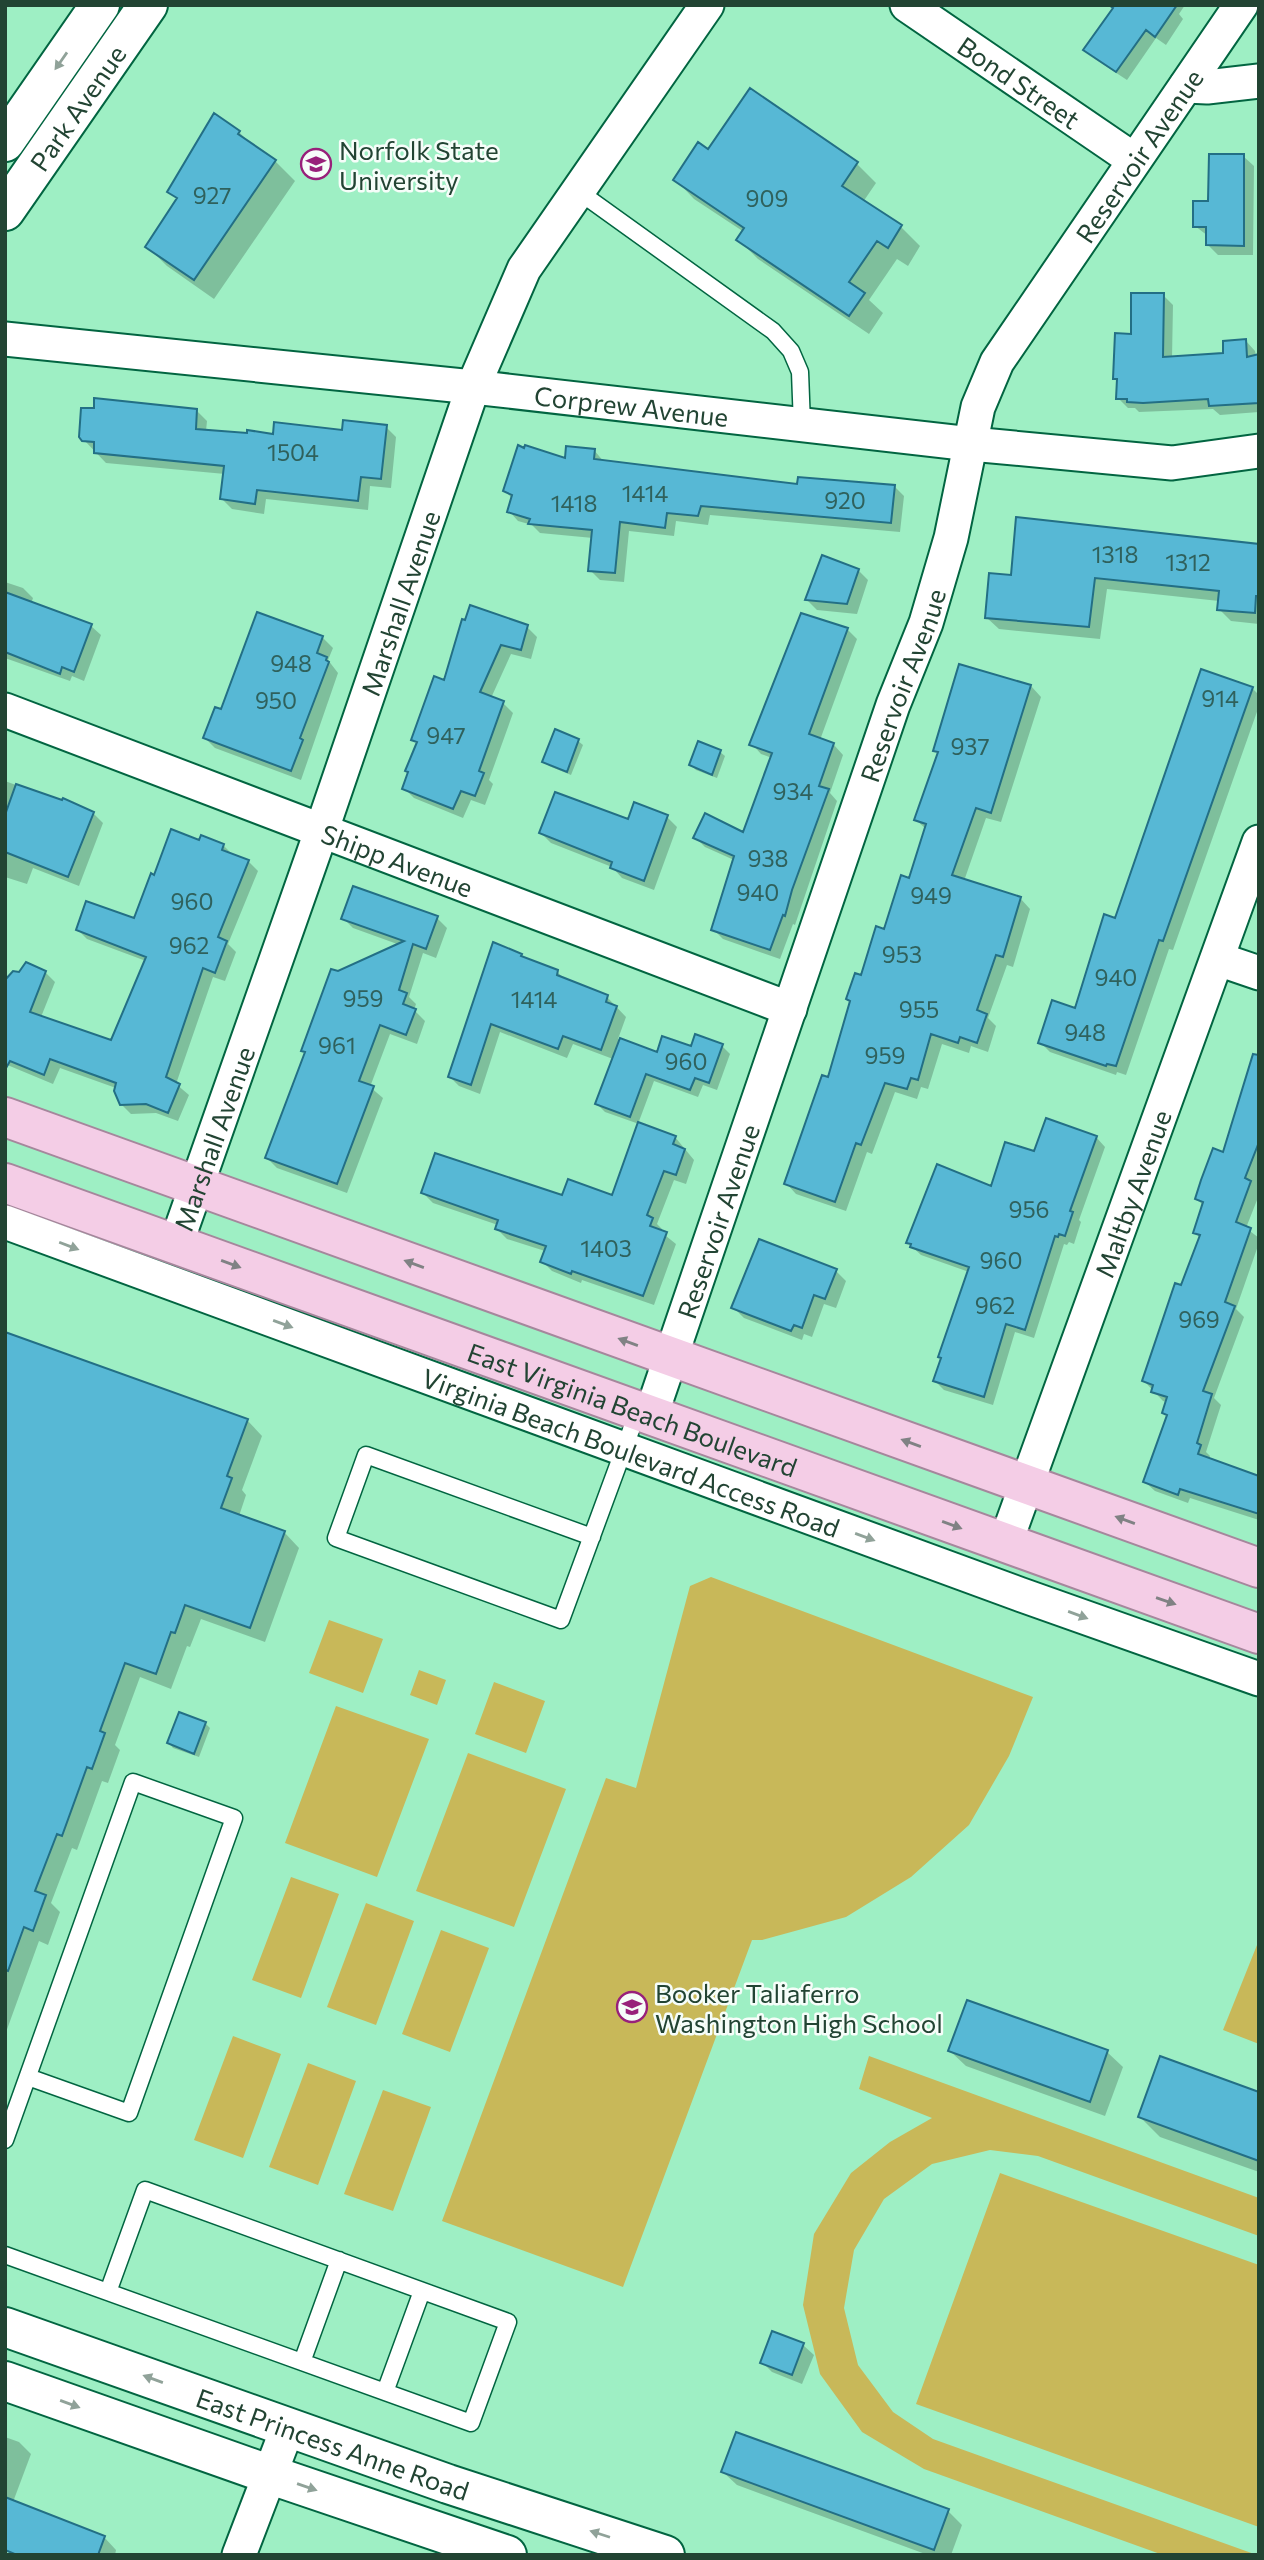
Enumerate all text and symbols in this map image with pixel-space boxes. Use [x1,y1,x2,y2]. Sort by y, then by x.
street label: Bond Street [952,29,1086,134]
street label: Park Avenue [22,39,131,176]
one-way arrow [54,52,68,70]
street label: Reservoir Avenue [1068,63,1208,248]
place label: Norfolk State University [339,134,499,195]
school or university icon: Norfolk State University [299,147,333,181]
house number: 927 [193,181,231,209]
house number: 909 [746,184,788,212]
street label: Corprew Avenue [533,379,730,432]
house number: 1504 [267,438,319,466]
house number: 1414 [622,479,668,507]
house number: 920 [824,486,866,514]
house number: 1418 [551,489,597,517]
street label: Marshall Avenue [353,506,445,699]
house number: 1318 [1092,540,1138,568]
house number: 1312 [1165,548,1211,576]
street label: Reservoir Avenue [853,585,951,786]
house number: 948 [270,649,312,677]
house number: 914 [1201,684,1239,712]
house number: 950 [255,686,297,714]
house number: 947 [426,721,466,749]
house number: 937 [950,732,990,760]
house number: 934 [773,777,814,805]
street label: Shipp Avenue [318,817,477,902]
house number: 938 [748,844,788,872]
house number: 940 [737,878,779,906]
house number: 949 [910,881,952,909]
house number: 960 [171,887,213,915]
house number: 962 [169,931,209,959]
house number: 953 [882,940,922,968]
house number: 940 [1095,963,1137,991]
house number: 959 [342,984,384,1012]
house number: 1414 [511,985,557,1013]
house number: 955 [899,995,939,1023]
house number: 948 [1064,1018,1106,1046]
house number: 961 [318,1031,356,1059]
house number: 959 [864,1041,906,1069]
street label: Marshall Avenue [166,1042,260,1235]
house number: 960 [665,1047,707,1075]
street label: Maltby Avenue [1087,1105,1176,1281]
street label: Reservoir Avenue [670,1120,765,1322]
house number: 956 [1008,1195,1050,1223]
house number: 1403 [580,1234,632,1262]
one-way arrow [59,1240,80,1251]
house number: 960 [980,1246,1022,1274]
one-way arrow [220,1258,241,1269]
one-way arrow [403,1258,424,1269]
house number: 962 [975,1291,1015,1319]
house number: 969 [1178,1305,1220,1333]
one-way arrow [272,1318,293,1329]
street label: East Virginia Beach Boulevard [464,1335,802,1482]
one-way arrow [617,1336,638,1347]
street label: Virginia Beach Boulevard Access Road [418,1361,844,1542]
one-way arrow [901,1438,922,1449]
one-way arrow [1115,1514,1136,1525]
one-way arrow [941,1520,962,1531]
one-way arrow [854,1531,875,1542]
one-way arrow [1155,1596,1176,1607]
one-way arrow [1068,1610,1089,1621]
place label: Booker Taliaferro Washington High School [655,1977,943,2038]
school or university icon: Booker Taliaferro Washington High School [615,1990,649,2024]
one-way arrow [143,2373,164,2384]
street label: East Princess Anne Road [192,2381,473,2505]
one-way arrow [59,2399,80,2410]
one-way arrow [297,2483,318,2493]
one-way arrow [589,2528,610,2538]

